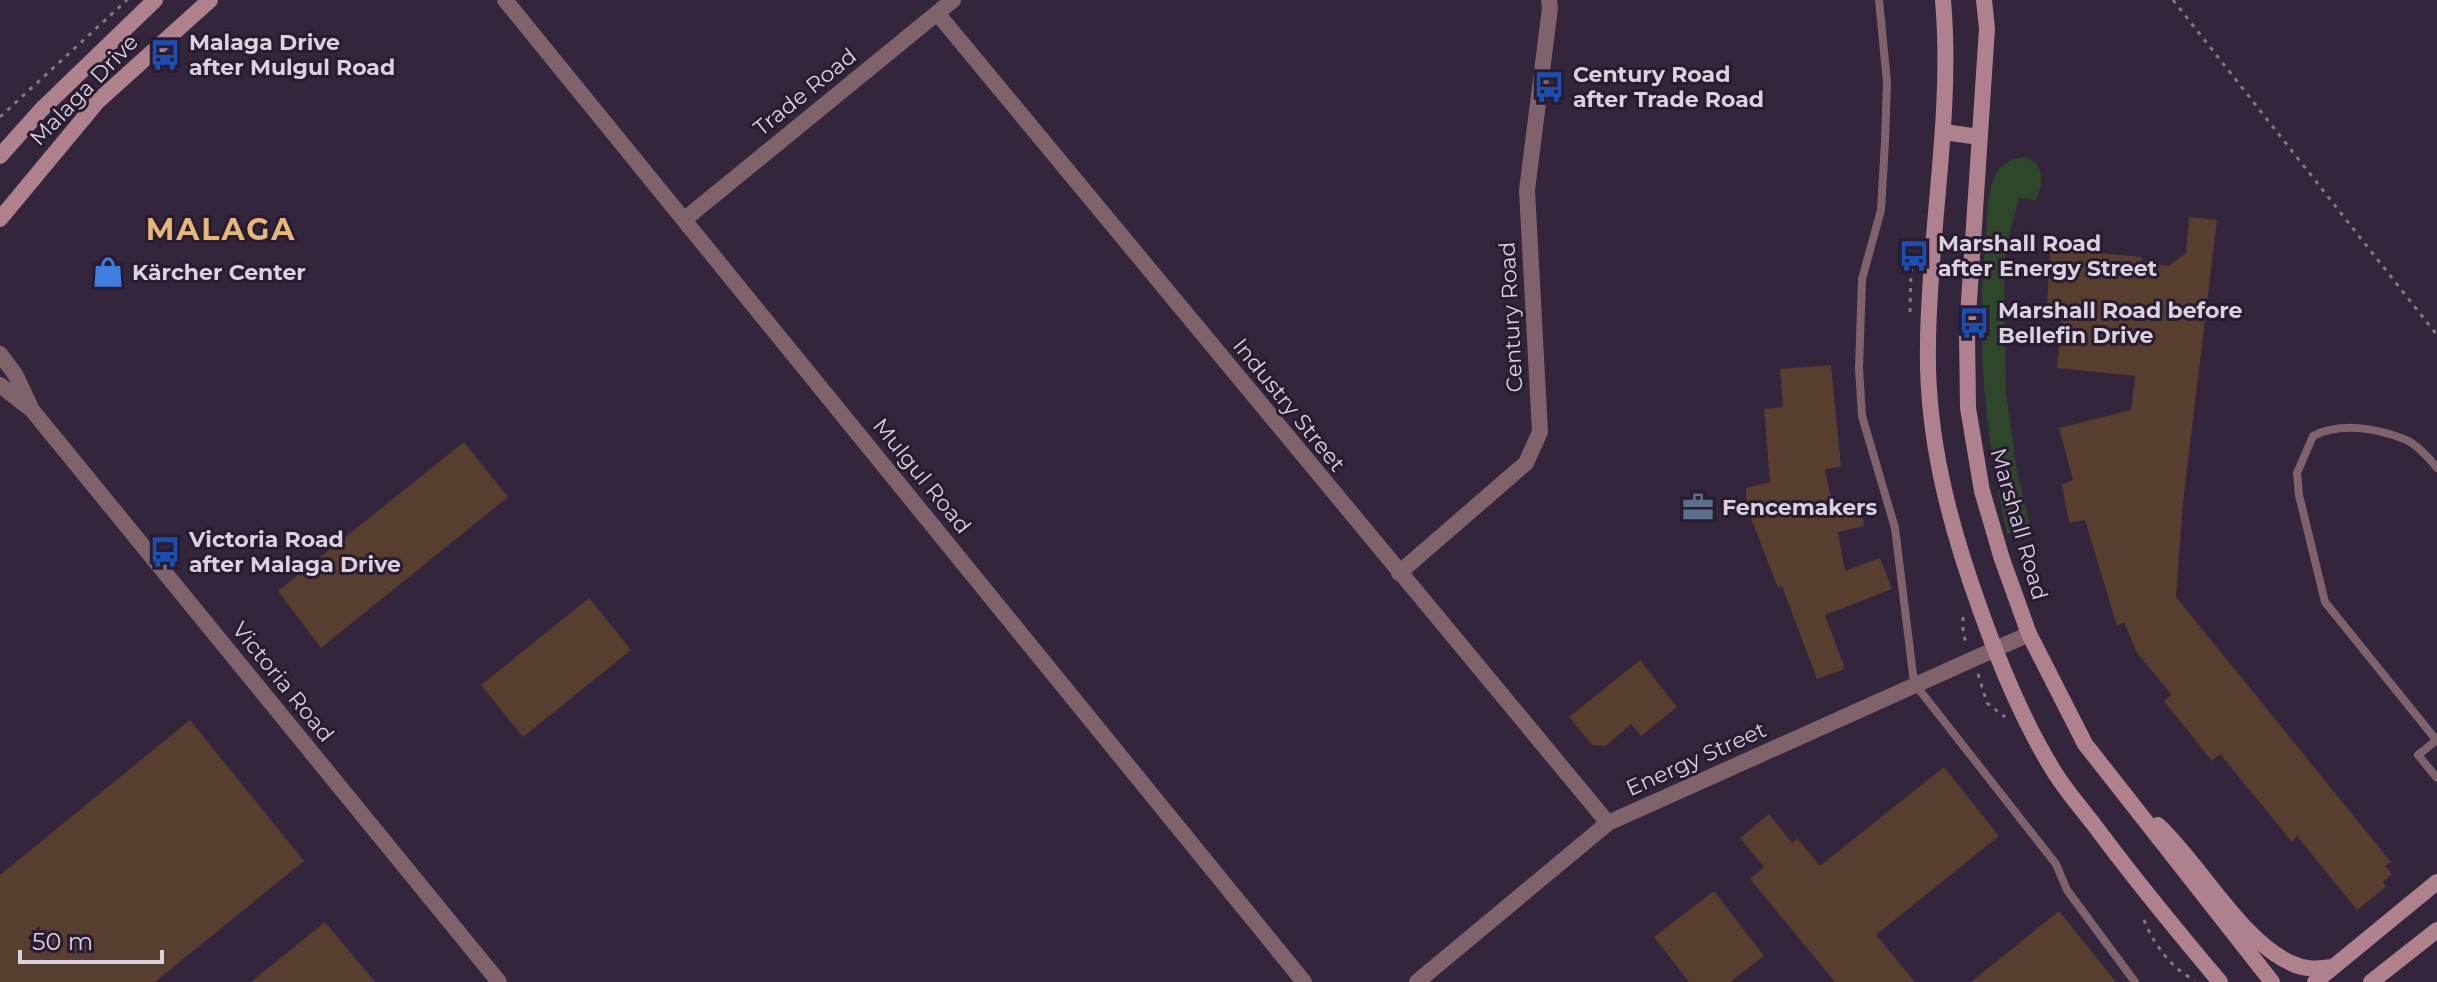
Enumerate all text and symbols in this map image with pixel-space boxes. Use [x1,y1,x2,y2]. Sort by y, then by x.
street label: Malaga Drive [24,29,144,151]
place label: Malaga Drive after Mulgul Road [189,29,395,81]
bus stop icon: Malaga Drive after Mulgul Road [148,38,182,72]
street label: Trade Road [748,42,862,142]
place label: Century Road after Trade Road [1573,61,1764,113]
bus stop icon: Century Road after Trade Road [1532,70,1566,104]
district label: MALAGA [146,211,296,248]
place label: Marshall Road after Energy Street [1938,230,2158,282]
bus stop icon: Marshall Road after Energy Street [1897,239,1931,273]
street label: Century Road [1494,241,1528,393]
shop icon: Kärcher Center [91,255,125,289]
place label: Kärcher Center [132,259,306,286]
place label: Marshall Road before Bellefin Drive [1998,297,2243,349]
bus stop icon: Marshall Road before Bellefin Drive [1957,306,1991,340]
street label: Industry Street [1227,333,1351,477]
street label: Mulgul Road [867,413,977,539]
street label: Marshall Road [1984,445,2054,603]
office icon: Fencemakers [1681,490,1715,524]
place label: Fencemakers [1722,494,1878,521]
place label: Victoria Road after Malaga Drive [188,526,401,578]
bus stop icon: Victoria Road after Malaga Drive [148,535,182,569]
street label: Victoria Road [226,617,340,747]
street label: Energy Street [1622,716,1770,802]
scale bar [20,914,162,964]
text: 50 m [32,927,93,956]

